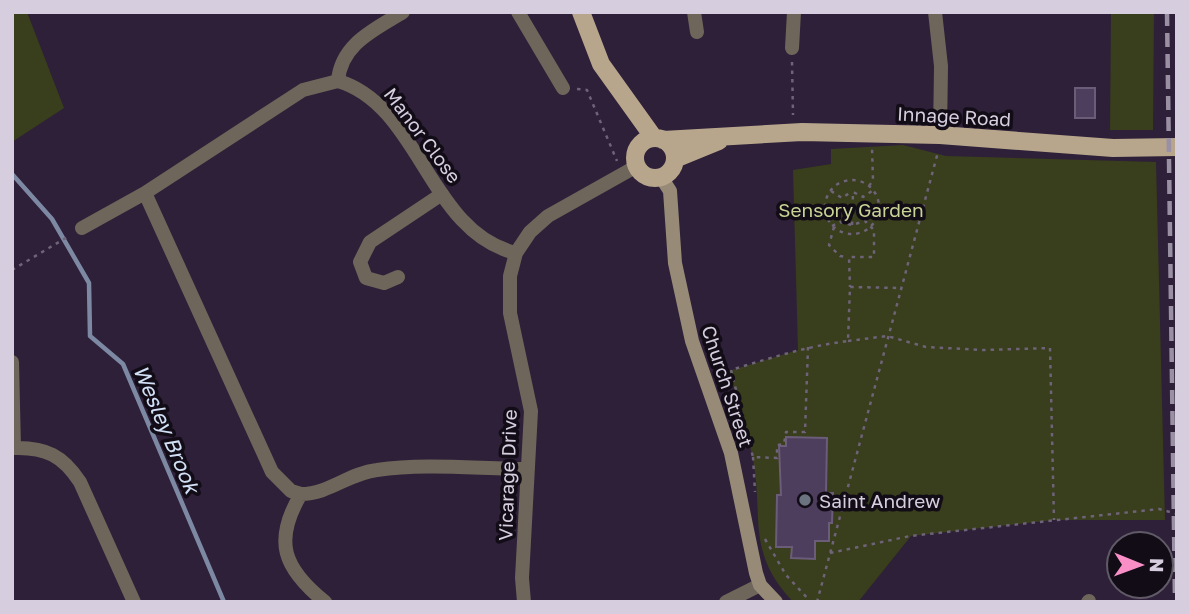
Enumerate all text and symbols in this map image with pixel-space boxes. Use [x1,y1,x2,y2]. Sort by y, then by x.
street label: Manor Close [380,83,466,187]
street label: Innage Road [896,102,1012,130]
park label: Sensory Garden [778,198,924,221]
street label: Church Street [698,322,758,450]
water label: Wesley Brook [128,361,207,499]
street label: Vicarage Drive [493,409,521,541]
place label: Saint Andrew [819,489,940,512]
marker: Saint Andrew [797,492,813,508]
north arrow [1105,530,1175,600]
text: N [1146,558,1169,573]

